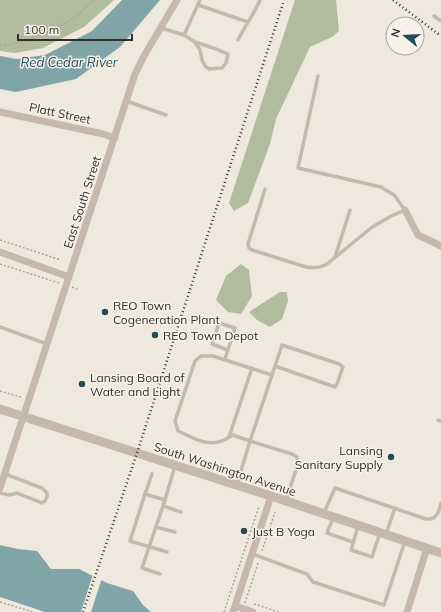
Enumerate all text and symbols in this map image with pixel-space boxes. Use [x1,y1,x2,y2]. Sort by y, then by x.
scale bar [18,16,132,42]
north arrow [385,16,425,56]
text: 100 m [24,22,59,37]
text: N [388,27,403,39]
water label: Red Cedar River [20,54,119,70]
street label: Platt Street [28,99,92,127]
street label: East South Street [60,154,104,250]
place label: REO Town Cogeneration Plant [113,298,220,327]
marker: REO Town Cogeneration Plant [100,307,110,317]
place label: REO Town Depot [163,328,258,343]
marker: REO Town Depot [150,330,160,340]
place label: Lansing Board of Water and Light [90,370,186,399]
marker: Lansing Board of Water and Light [77,379,87,389]
street label: South Washington Avenue [152,439,298,499]
place label: Lansing Sanitary Supply [295,443,384,472]
marker: Lansing Sanitary Supply [386,452,396,462]
place label: Just B Yoga [252,524,315,539]
marker: Just B Yoga [239,526,249,536]

